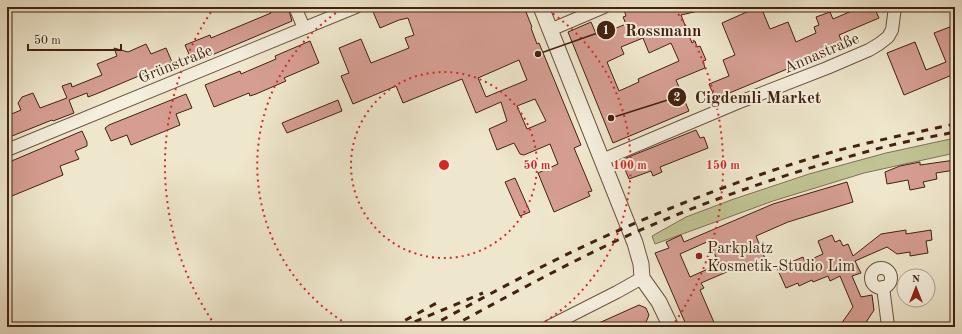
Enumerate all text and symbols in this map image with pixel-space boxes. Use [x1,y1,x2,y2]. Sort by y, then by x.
callout: Rossmann [596,15,709,44]
text: Rossmann [625,23,701,40]
text: 1 [603,25,609,37]
scale bar [28,26,121,52]
street label: Annastraße [782,31,862,77]
text: 50 m [34,34,61,47]
street label: Grünstraße [137,43,215,87]
callout: Cigdemli Market [667,83,829,112]
text: Cigdemli Market [695,90,821,107]
text: 2 [674,92,681,104]
centre of rings [437,158,451,172]
text: 50 m [524,159,551,172]
text: 150 m [706,159,740,172]
text: 100 m [613,160,647,172]
place label: Parkplatz Kosmetik-Studio Lim [707,241,855,275]
marker: Parkplatz Kosmetik-Studio Lim [694,251,704,261]
north arrow [896,268,936,308]
text: N [912,274,921,285]

